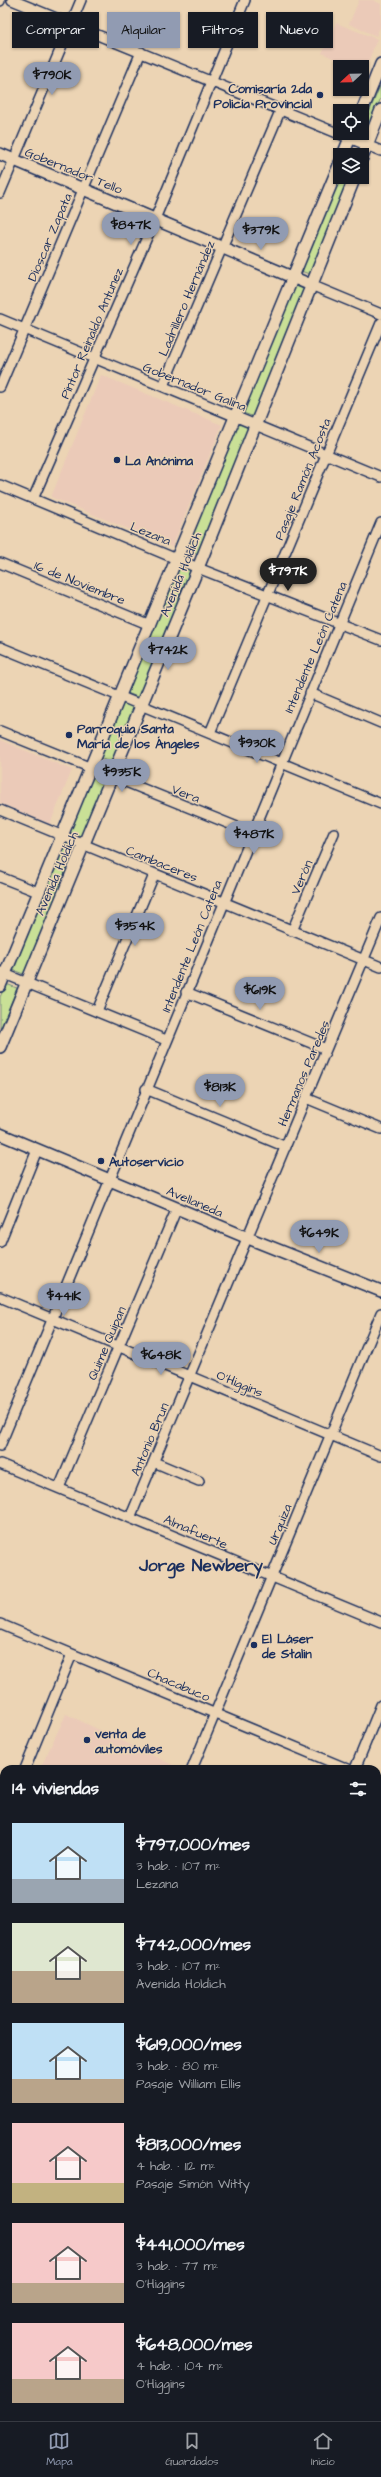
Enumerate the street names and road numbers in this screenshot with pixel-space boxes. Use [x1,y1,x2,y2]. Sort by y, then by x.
street label: Gobernador Tello [22,143,126,199]
street label: Dioscar Zapata [23,190,77,284]
street label: Ladrillero Hernández [154,237,220,359]
street label: Pintor Reinaldo Antunez [56,264,128,402]
street label: Gobernador Galina [140,358,249,416]
street label: Pasaje Ramón Acosta [270,415,336,543]
street label: Lezana [128,518,174,550]
street label: Avenida Holdich [156,529,206,619]
street label: 16 de Noviembre [31,556,128,609]
street label: Intendente León Catena [280,579,352,716]
street label: Vera [169,780,203,808]
street label: Avenida Holdich [31,828,83,918]
street label: Cambaceres [123,841,201,887]
street label: Verón [287,857,317,898]
street label: Intendente León Catena [157,877,227,1015]
street label: Hermanos Paredes [273,1017,335,1129]
street label: Avellaneda [164,1182,226,1222]
street label: Quime Quipan [83,1303,131,1383]
street label: O'Higgins [213,1366,266,1403]
street label: Antonio Brun [126,1400,174,1479]
street label: Urquiza [263,1501,297,1548]
street label: Almafuerte [161,1510,230,1553]
street label: Chacabuco [144,1664,213,1706]

